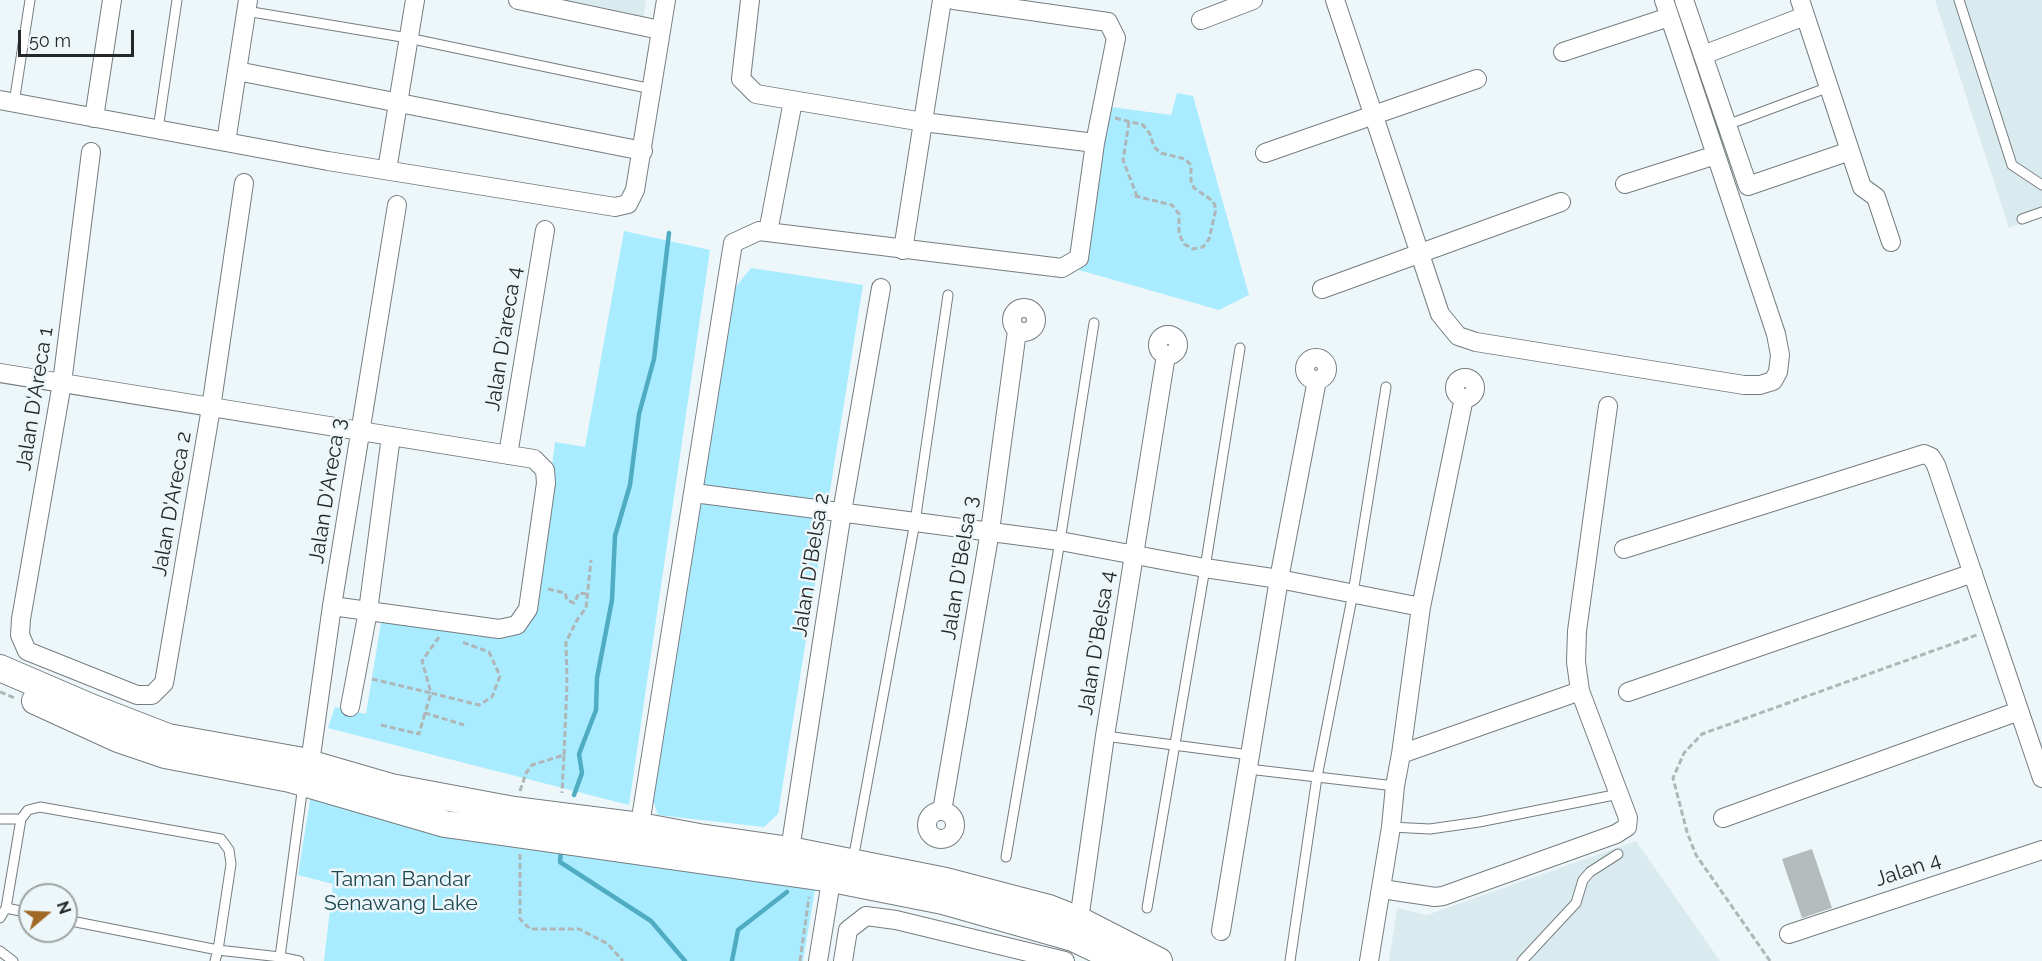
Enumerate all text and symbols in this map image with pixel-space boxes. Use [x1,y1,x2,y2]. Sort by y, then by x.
scale bar [21,18,136,56]
text: 50 m [29,30,71,51]
street label: Jalan D'areca 4 [480,265,528,413]
street label: Jalan D'Areca 1 [11,326,59,472]
street label: Jalan D'Areca 3 [304,416,352,566]
street label: Jalan D'Areca 2 [147,430,197,578]
street label: Jalan D'Belsa 2 [787,491,835,639]
street label: Jalan D'Belsa 3 [936,494,984,642]
street label: Jalan D'Belsa 4 [1073,569,1121,717]
street label: Jalan 4 [1872,848,1944,892]
park label: Taman Bandar Senawang Lake [324,867,478,917]
north arrow [18,883,78,943]
text: N [53,899,75,916]

